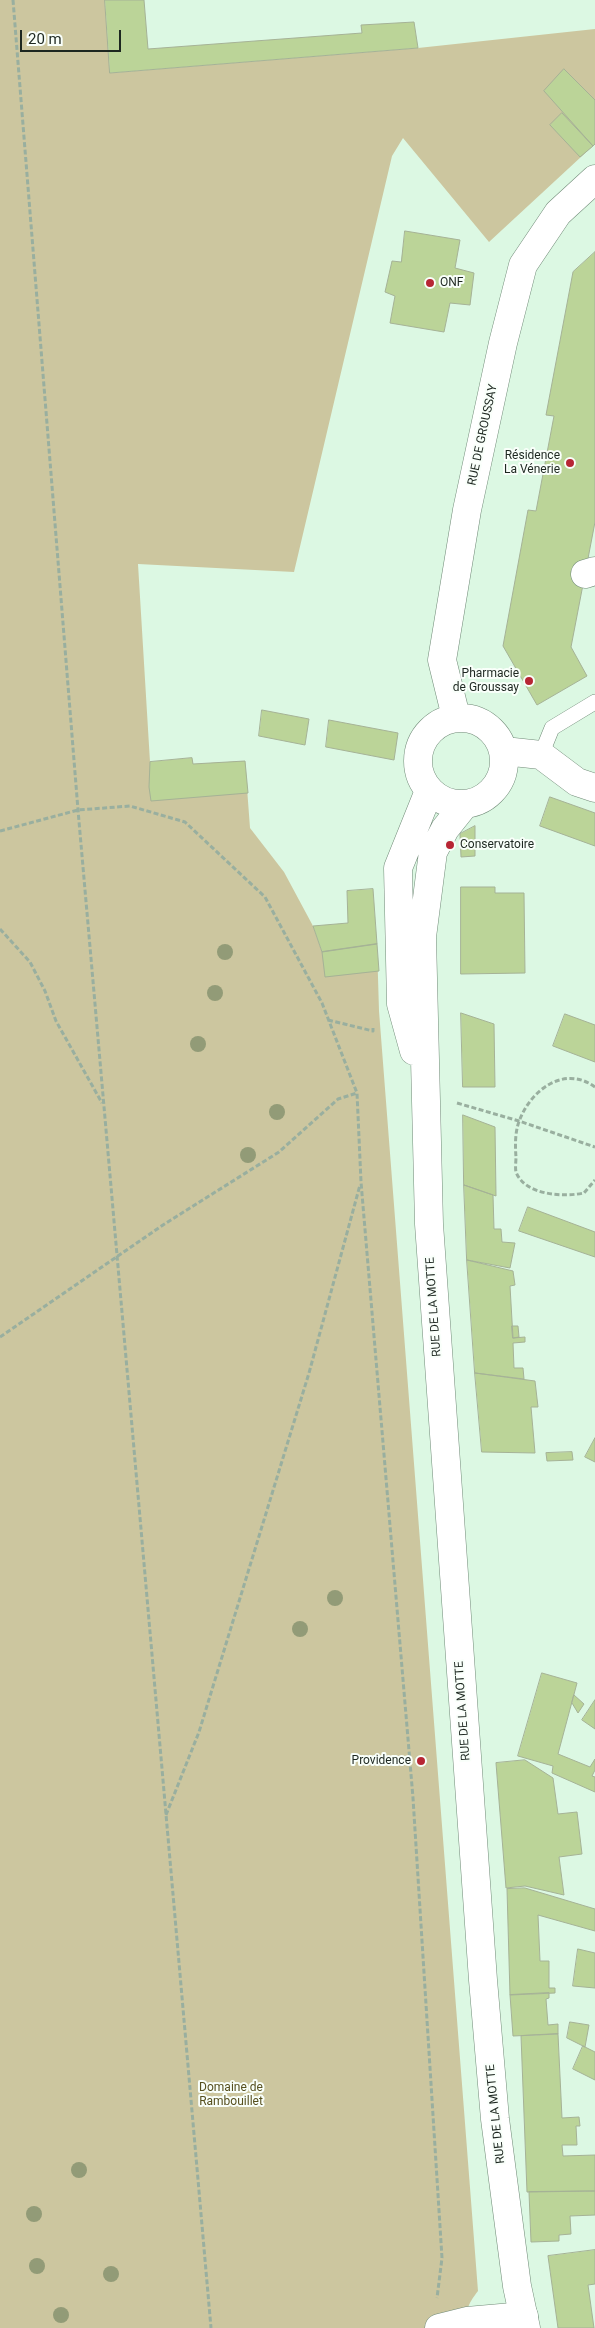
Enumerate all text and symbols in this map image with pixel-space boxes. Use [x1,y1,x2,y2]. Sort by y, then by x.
scale bar [22,20,124,52]
text: 20 m [28,30,62,48]
place label: ONF [440,276,463,290]
marker: ONF [424,277,436,289]
street label: RUE DE GROUSSAY [465,383,501,487]
place label: Résidence La Vénerie [504,449,560,477]
marker: Résidence La Vénerie [564,457,576,469]
place label: Pharmacie de Groussay [453,667,519,695]
marker: Pharmacie de Groussay [523,675,535,687]
place label: Conservatoire [460,838,534,852]
marker: Conservatoire [444,839,456,851]
street label: RUE DE LA MOTTE [423,1257,445,1357]
street label: RUE DE LA MOTTE [452,1661,474,1761]
place label: Providence [352,1754,411,1768]
marker: Providence [415,1755,427,1767]
street label: RUE DE LA MOTTE [484,2064,508,2164]
park label: Domaine de Rambouillet [199,2081,263,2109]

